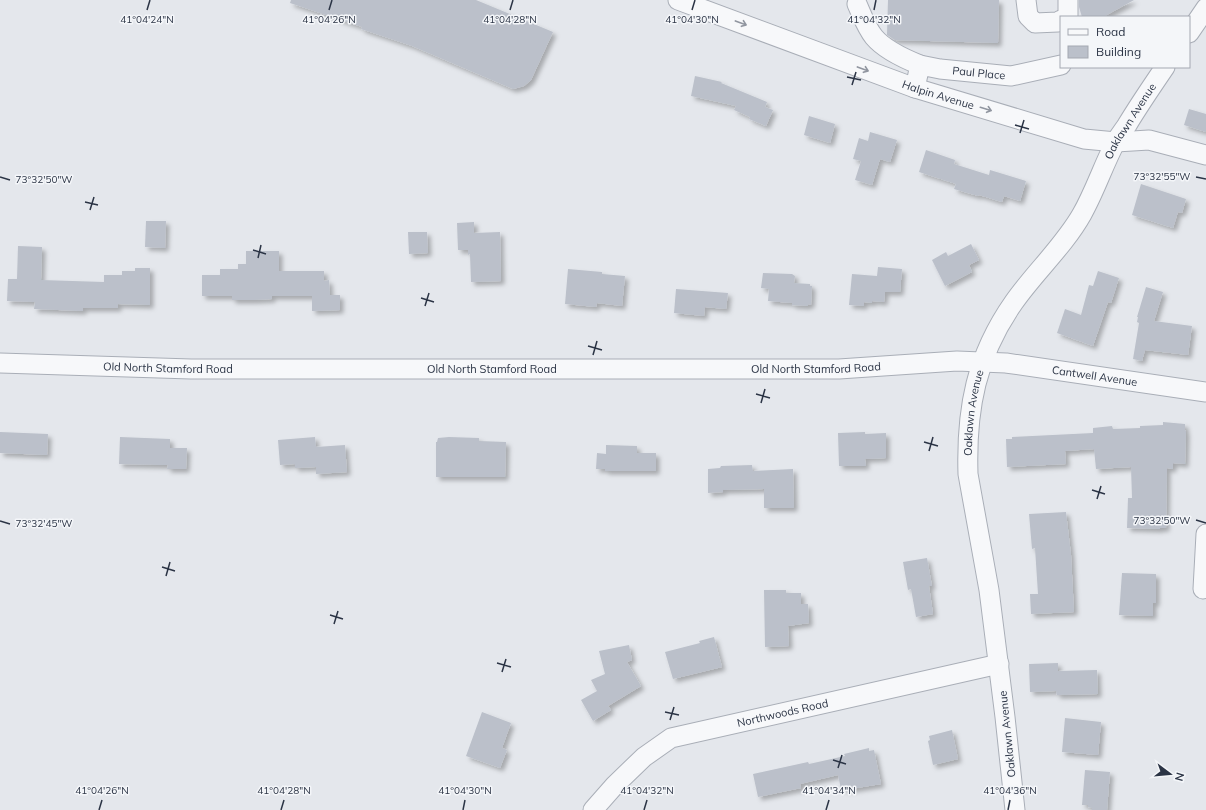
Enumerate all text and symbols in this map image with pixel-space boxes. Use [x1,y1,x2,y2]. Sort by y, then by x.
text: 41°04'24"N [120,13,174,26]
text: 41°04'26"N [302,13,356,26]
text: 41°04'28"N [483,13,537,26]
text: 41°04'30"N [665,13,719,26]
text: 41°04'32"N [847,13,901,26]
legend [1060,16,1190,68]
one-way arrow [735,20,747,28]
text: Road [1096,24,1125,39]
text: Building [1096,44,1141,59]
street label: Paul Place [952,63,1006,82]
one-way arrow [857,65,869,73]
street label: Halpin Avenue [900,77,976,112]
street label: Oaklawn Avenue [1101,80,1159,161]
one-way arrow [980,106,992,114]
text: 73°32'55"W [1134,170,1190,183]
text: 73°32'50"W [16,173,72,186]
street label: Old North Stamford Road [103,359,233,376]
street label: Old North Stamford Road [751,359,881,376]
street label: Old North Stamford Road [427,362,557,376]
street label: Cantwell Avenue [1051,363,1138,389]
street label: Oaklawn Avenue [961,368,987,456]
text: 73°32'50"W [1134,514,1190,527]
text: 73°32'45"W [16,517,72,530]
street label: Oaklawn Avenue [995,690,1019,778]
street label: Northwoods Road [736,696,829,730]
north arrow [1150,754,1190,794]
text: N [1172,771,1187,783]
text: 41°04'26"N [75,784,129,797]
text: 41°04'28"N [257,784,311,797]
text: 41°04'30"N [438,784,492,797]
text: 41°04'32"N [620,784,674,797]
text: 41°04'34"N [802,784,856,797]
text: 41°04'36"N [983,784,1037,797]

